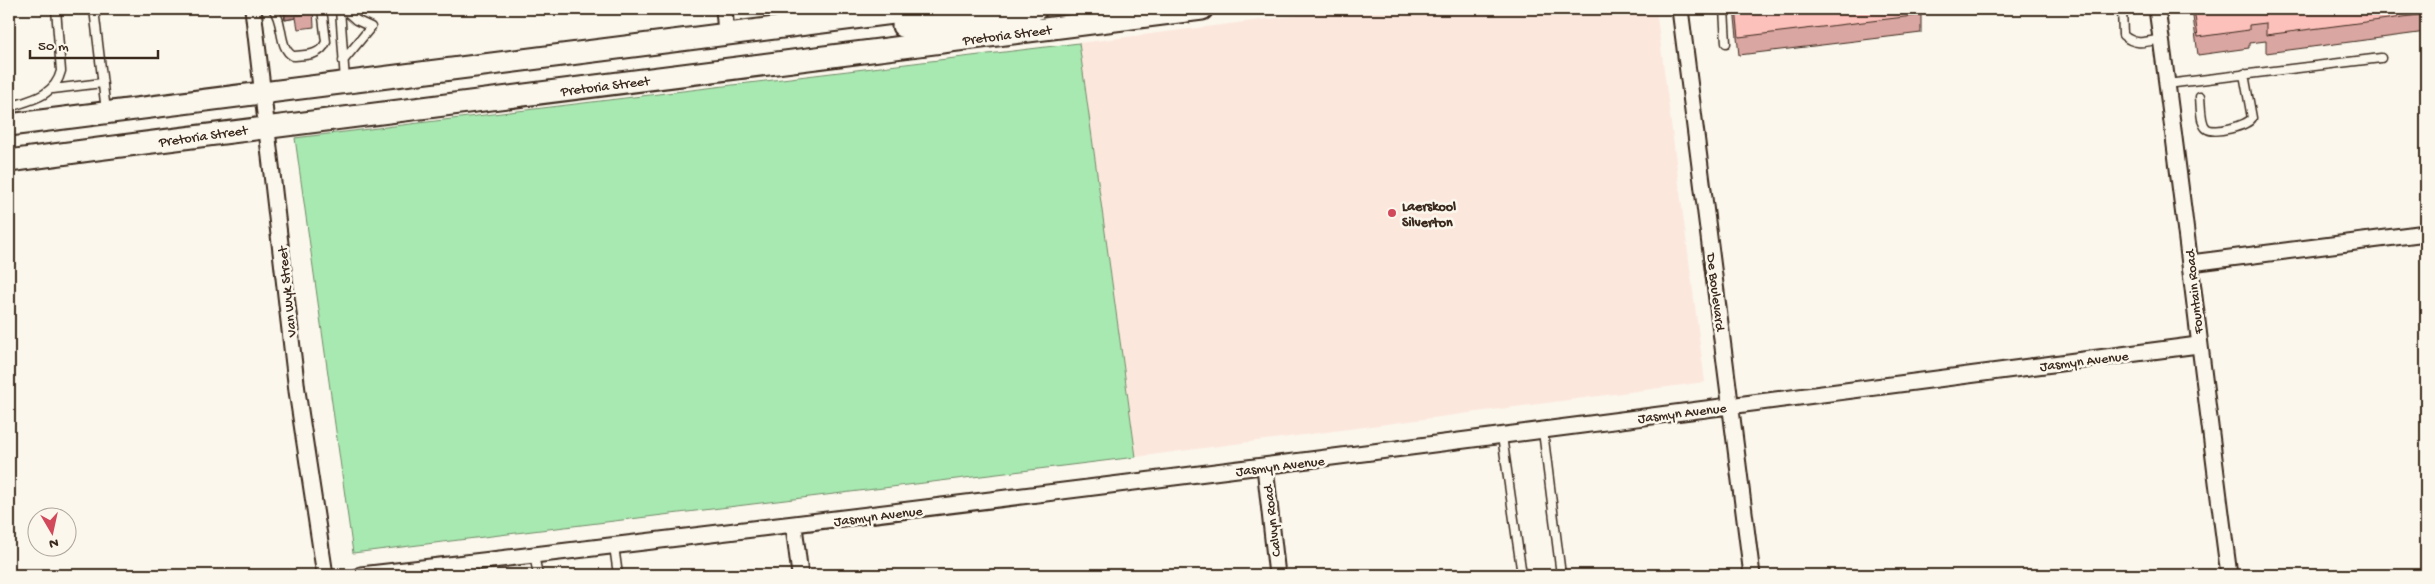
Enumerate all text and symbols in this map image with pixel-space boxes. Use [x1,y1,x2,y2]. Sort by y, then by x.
street label: Pretoria Street [961,22,1054,50]
scale bar [30,28,158,60]
text: 50 m [38,38,69,56]
street label: Pretoria Street [559,73,652,101]
street label: Pretoria Street [157,123,250,152]
place label: Laerskool Silverton [1402,199,1456,232]
marker: Laerskool Silverton [1386,207,1398,219]
street label: Van Wyk Street [275,244,302,339]
street label: Fountain Road [2182,247,2208,336]
street label: De Boulevard [1701,252,1728,334]
street label: Jasmyn Avenue [2039,349,2130,376]
street label: Jasmyn Avenue [1637,401,1728,428]
street label: Jasmyn Avenue [1235,454,1326,481]
street label: Calvyn Road [1260,482,1286,557]
street label: Jasmyn Avenue [833,504,924,531]
north arrow [28,506,78,556]
text: N [48,533,59,551]

